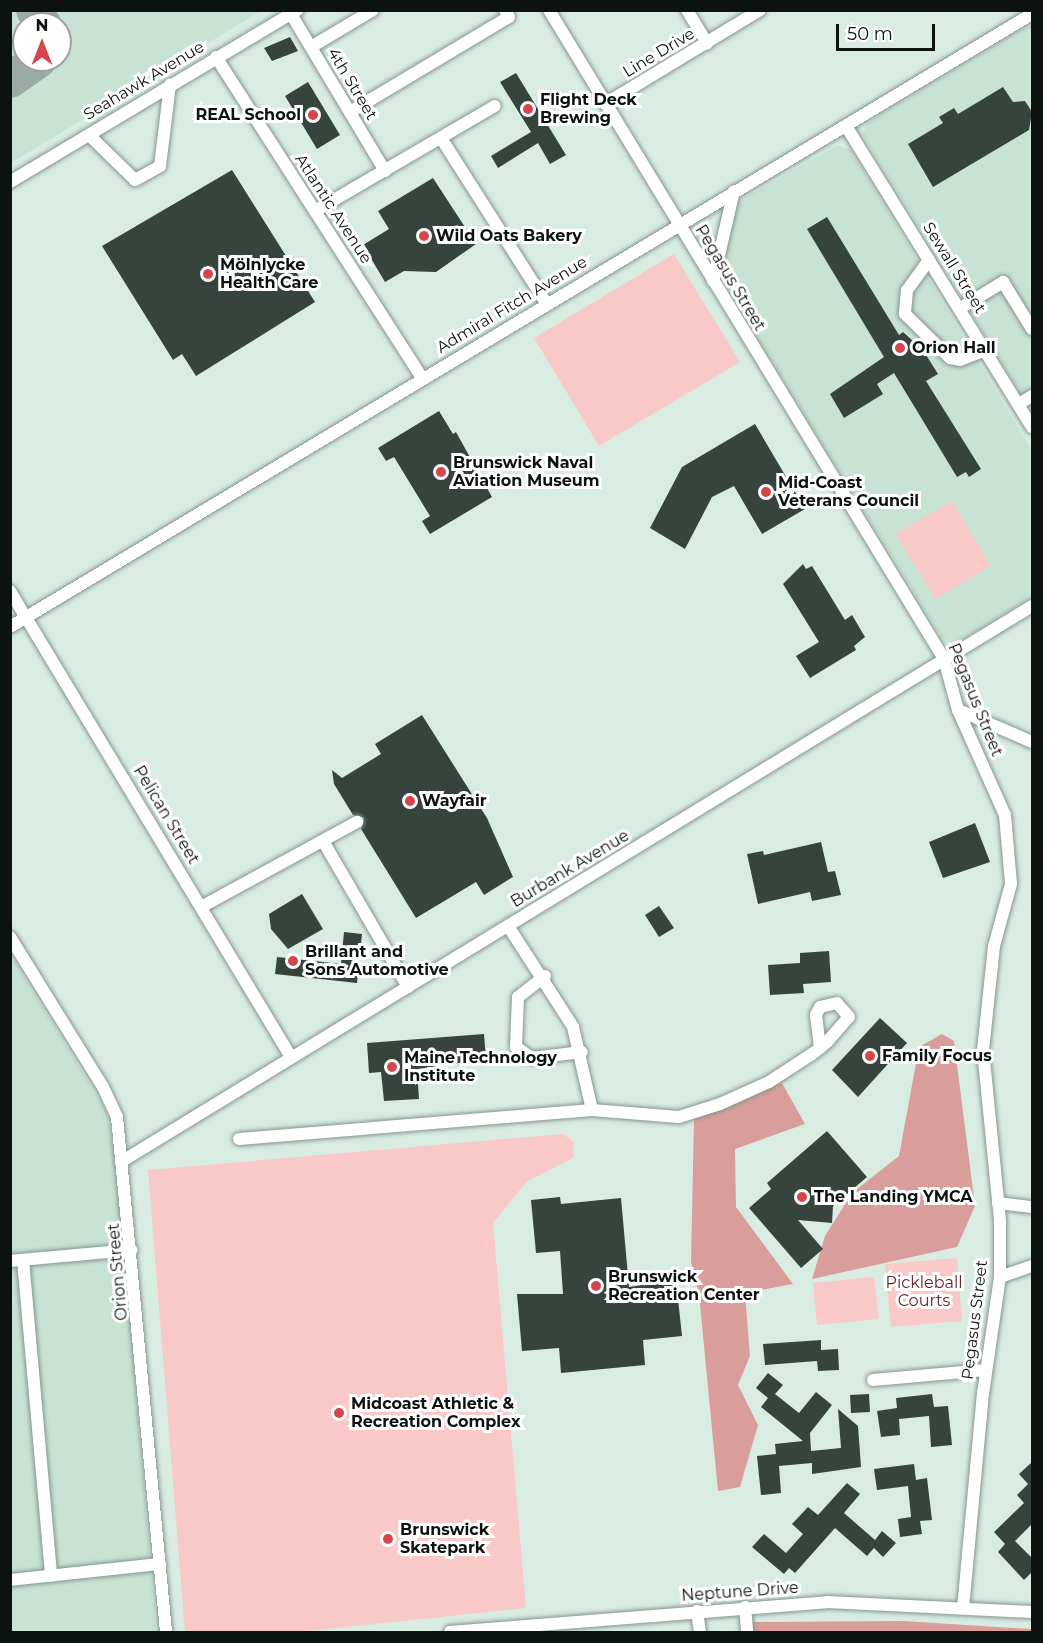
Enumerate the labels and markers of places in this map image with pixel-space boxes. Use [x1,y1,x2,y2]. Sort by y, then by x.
place label: Flight Deck Brewing [540,90,637,128]
marker: Flight Deck Brewing [521,102,535,116]
place label: REAL School [196,105,301,125]
marker: REAL School [306,108,320,122]
place label: Wild Oats Bakery [436,226,582,246]
marker: Wild Oats Bakery [417,229,431,243]
place label: Mölnlycke Health Care [220,255,318,293]
marker: Mölnlycke Health Care [201,267,215,281]
place label: Orion Hall [912,338,996,358]
marker: Orion Hall [893,341,907,355]
place label: Brunswick Naval Aviation Museum [453,453,600,491]
marker: Brunswick Naval Aviation Museum [434,465,448,479]
place label: Mid-Coast Veterans Council [778,473,919,511]
marker: Mid-Coast Veterans Council [759,485,773,499]
place label: Wayfair [422,791,487,811]
marker: Wayfair [403,794,417,808]
place label: Brillant and Sons Automotive [305,942,449,980]
marker: Brillant and Sons Automotive [286,954,300,968]
place label: Family Focus [882,1046,992,1066]
place label: Maine Technology Institute [404,1048,557,1086]
marker: Family Focus [863,1049,877,1063]
marker: Maine Technology Institute [385,1060,399,1074]
place label: The Landing YMCA [814,1187,973,1207]
marker: The Landing YMCA [795,1190,809,1204]
place label: Brunswick Recreation Center [608,1267,760,1305]
marker: Brunswick Recreation Center [589,1279,603,1293]
place label: Midcoast Athletic & Recreation Complex [351,1394,520,1432]
marker: Midcoast Athletic & Recreation Complex [332,1406,346,1420]
place label: Brunswick Skatepark [400,1520,489,1558]
marker: Brunswick Skatepark [381,1532,395,1546]

